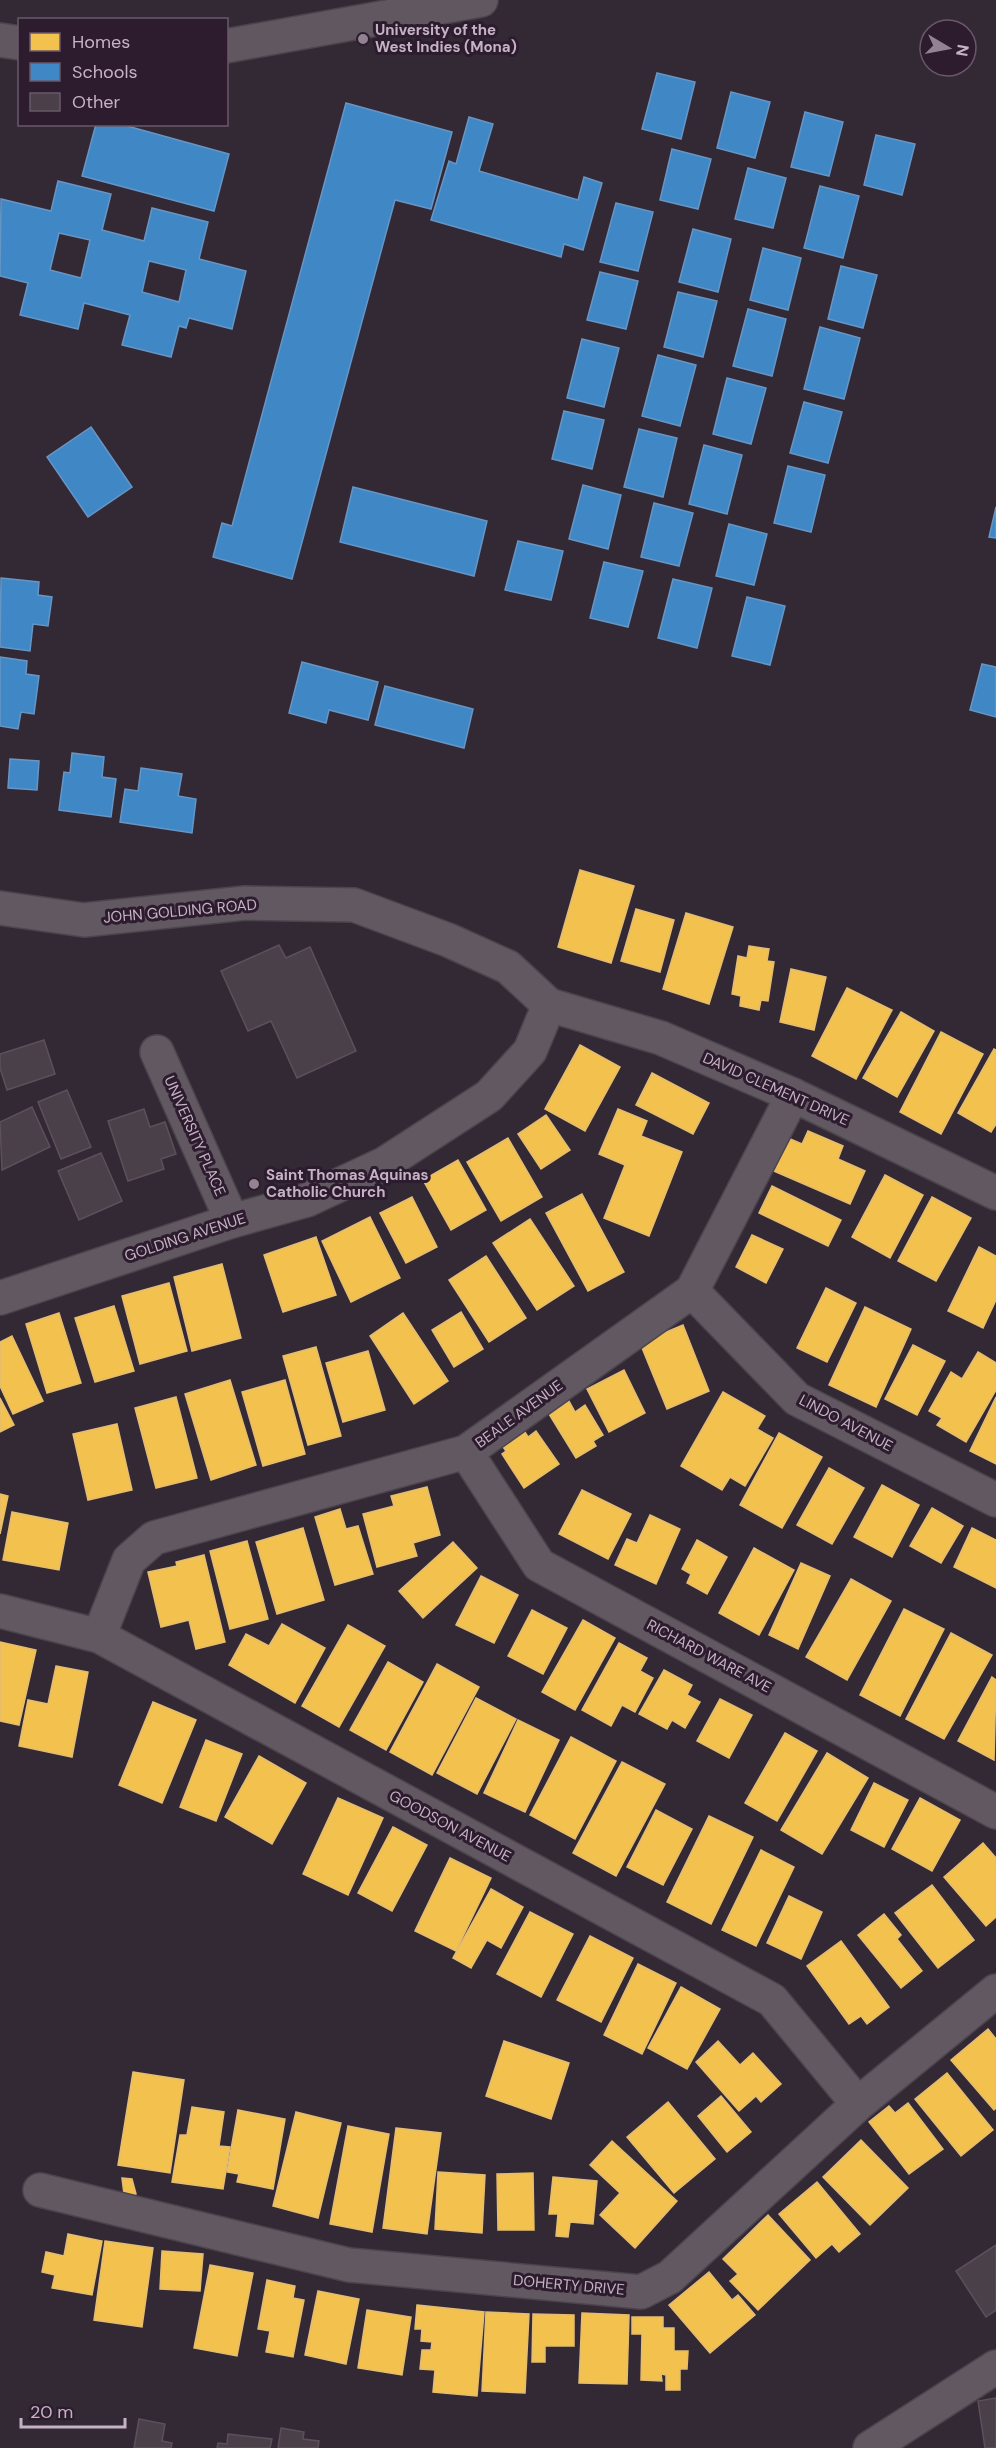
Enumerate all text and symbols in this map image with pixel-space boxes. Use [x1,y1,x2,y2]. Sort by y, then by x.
legend [18,18,228,126]
north arrow [918,18,978,78]
place label: University of the West Indies (Mona) [375,20,517,57]
text: Homes [72,30,130,54]
marker: University of the West Indies (Mona) [356,32,370,46]
text: N [951,43,974,58]
text: Schools [72,60,137,84]
text: Other [72,90,121,114]
street label: JOHN GOLDING ROAD [102,894,258,928]
street label: DAVID CLEMENT DRIVE [700,1048,852,1130]
street label: UNIVERSITY PLACE [159,1073,231,1199]
place label: Saint Thomas Aquinas Catholic Church [266,1165,429,1202]
marker: Saint Thomas Aquinas Catholic Church [247,1177,261,1191]
street label: GOLDING AVENUE [122,1208,248,1266]
street label: BEALE AVENUE [471,1375,567,1453]
street label: LINDO AVENUE [796,1390,896,1456]
street label: RICHARD WARE AVE [643,1615,775,1697]
street label: GOODSON AVENUE [386,1785,514,1867]
street label: DOHERTY DRIVE [512,2270,626,2300]
scale bar [21,2391,124,2429]
text: 20 m [30,2400,73,2424]

